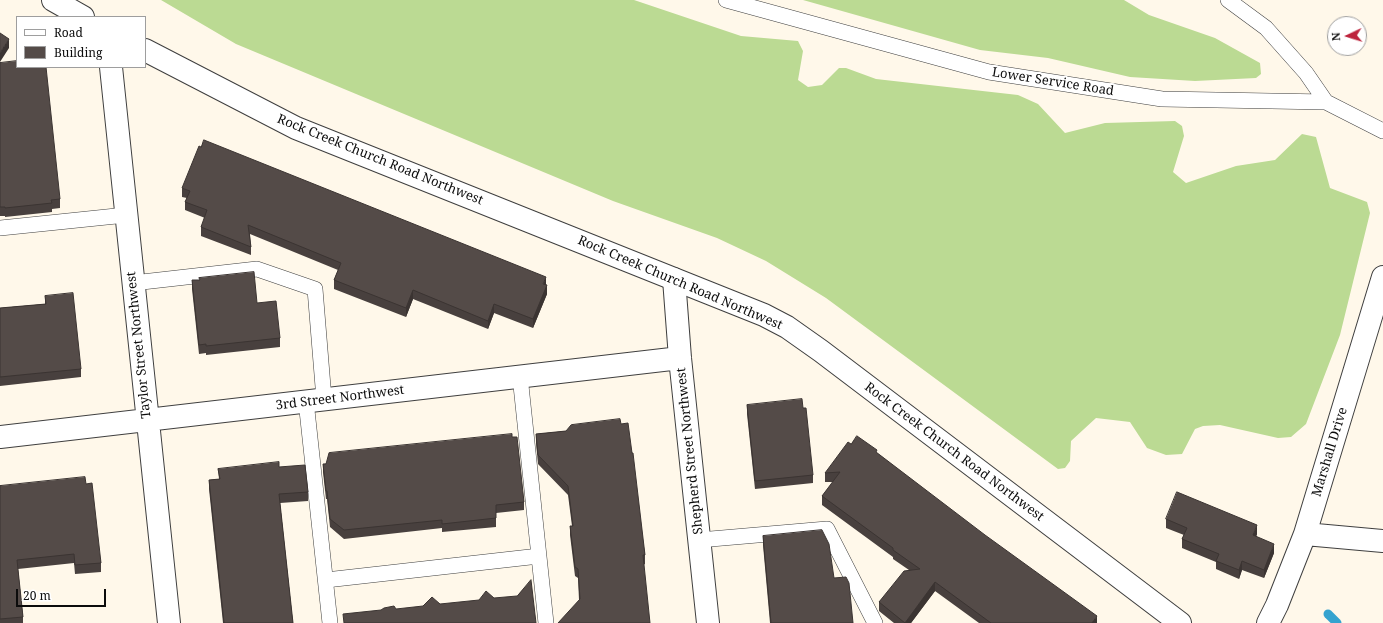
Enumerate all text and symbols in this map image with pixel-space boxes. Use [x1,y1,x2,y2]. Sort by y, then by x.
legend [16,16,146,68]
north arrow [1327,16,1367,56]
text: Road [54,24,83,41]
text: N [1328,32,1343,42]
text: Building [54,44,102,61]
street label: Lower Service Road [991,65,1115,99]
street label: Rock Creek Church Road Northwest [275,111,485,209]
street label: Rock Creek Church Road Northwest [575,233,785,333]
street label: Taylor Street Northwest [124,271,154,419]
street label: Shepherd Street Northwest [673,367,707,535]
street label: Rock Creek Church Road Northwest [861,379,1047,525]
street label: 3rd Street Northwest [275,382,405,414]
street label: Marshall Drive [1309,405,1351,499]
scale bar [18,581,108,607]
text: 20 m [23,587,51,604]

